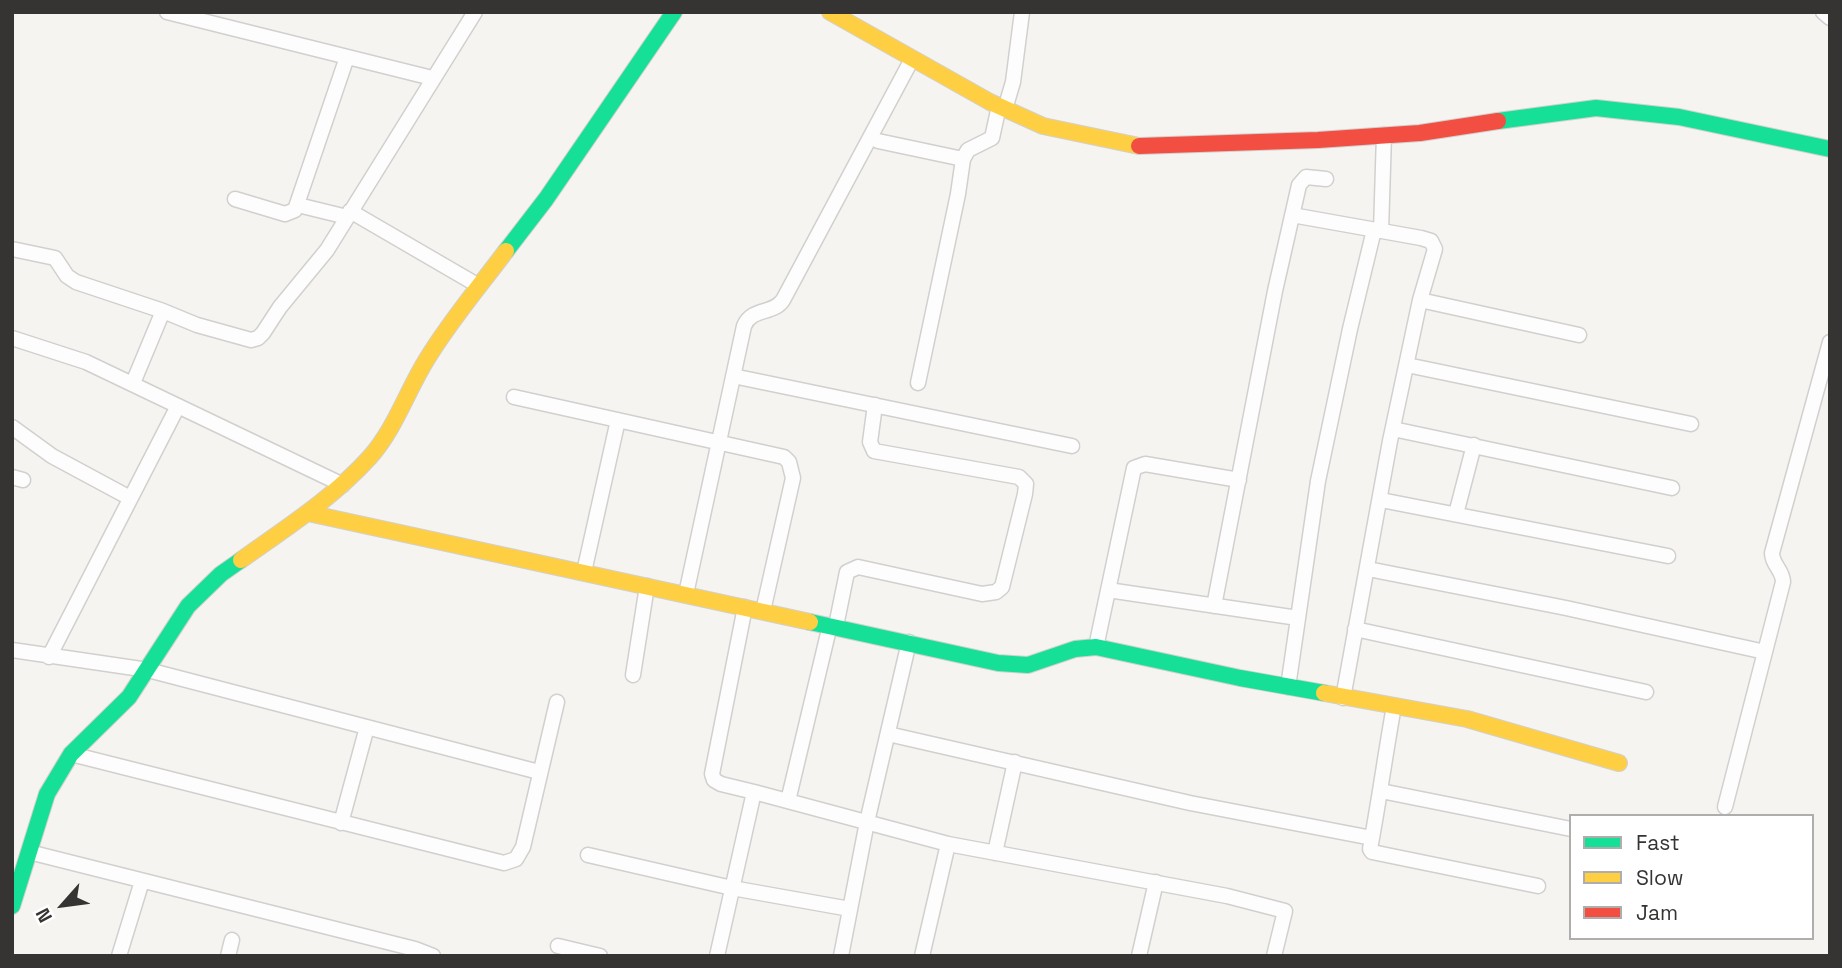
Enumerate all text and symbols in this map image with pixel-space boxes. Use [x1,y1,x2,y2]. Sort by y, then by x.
legend [1569,814,1814,940]
text: Fast [1636,829,1680,856]
text: Slow [1636,864,1684,891]
north arrow [28,870,98,940]
text: Jam [1636,899,1678,926]
text: N [30,904,58,927]

